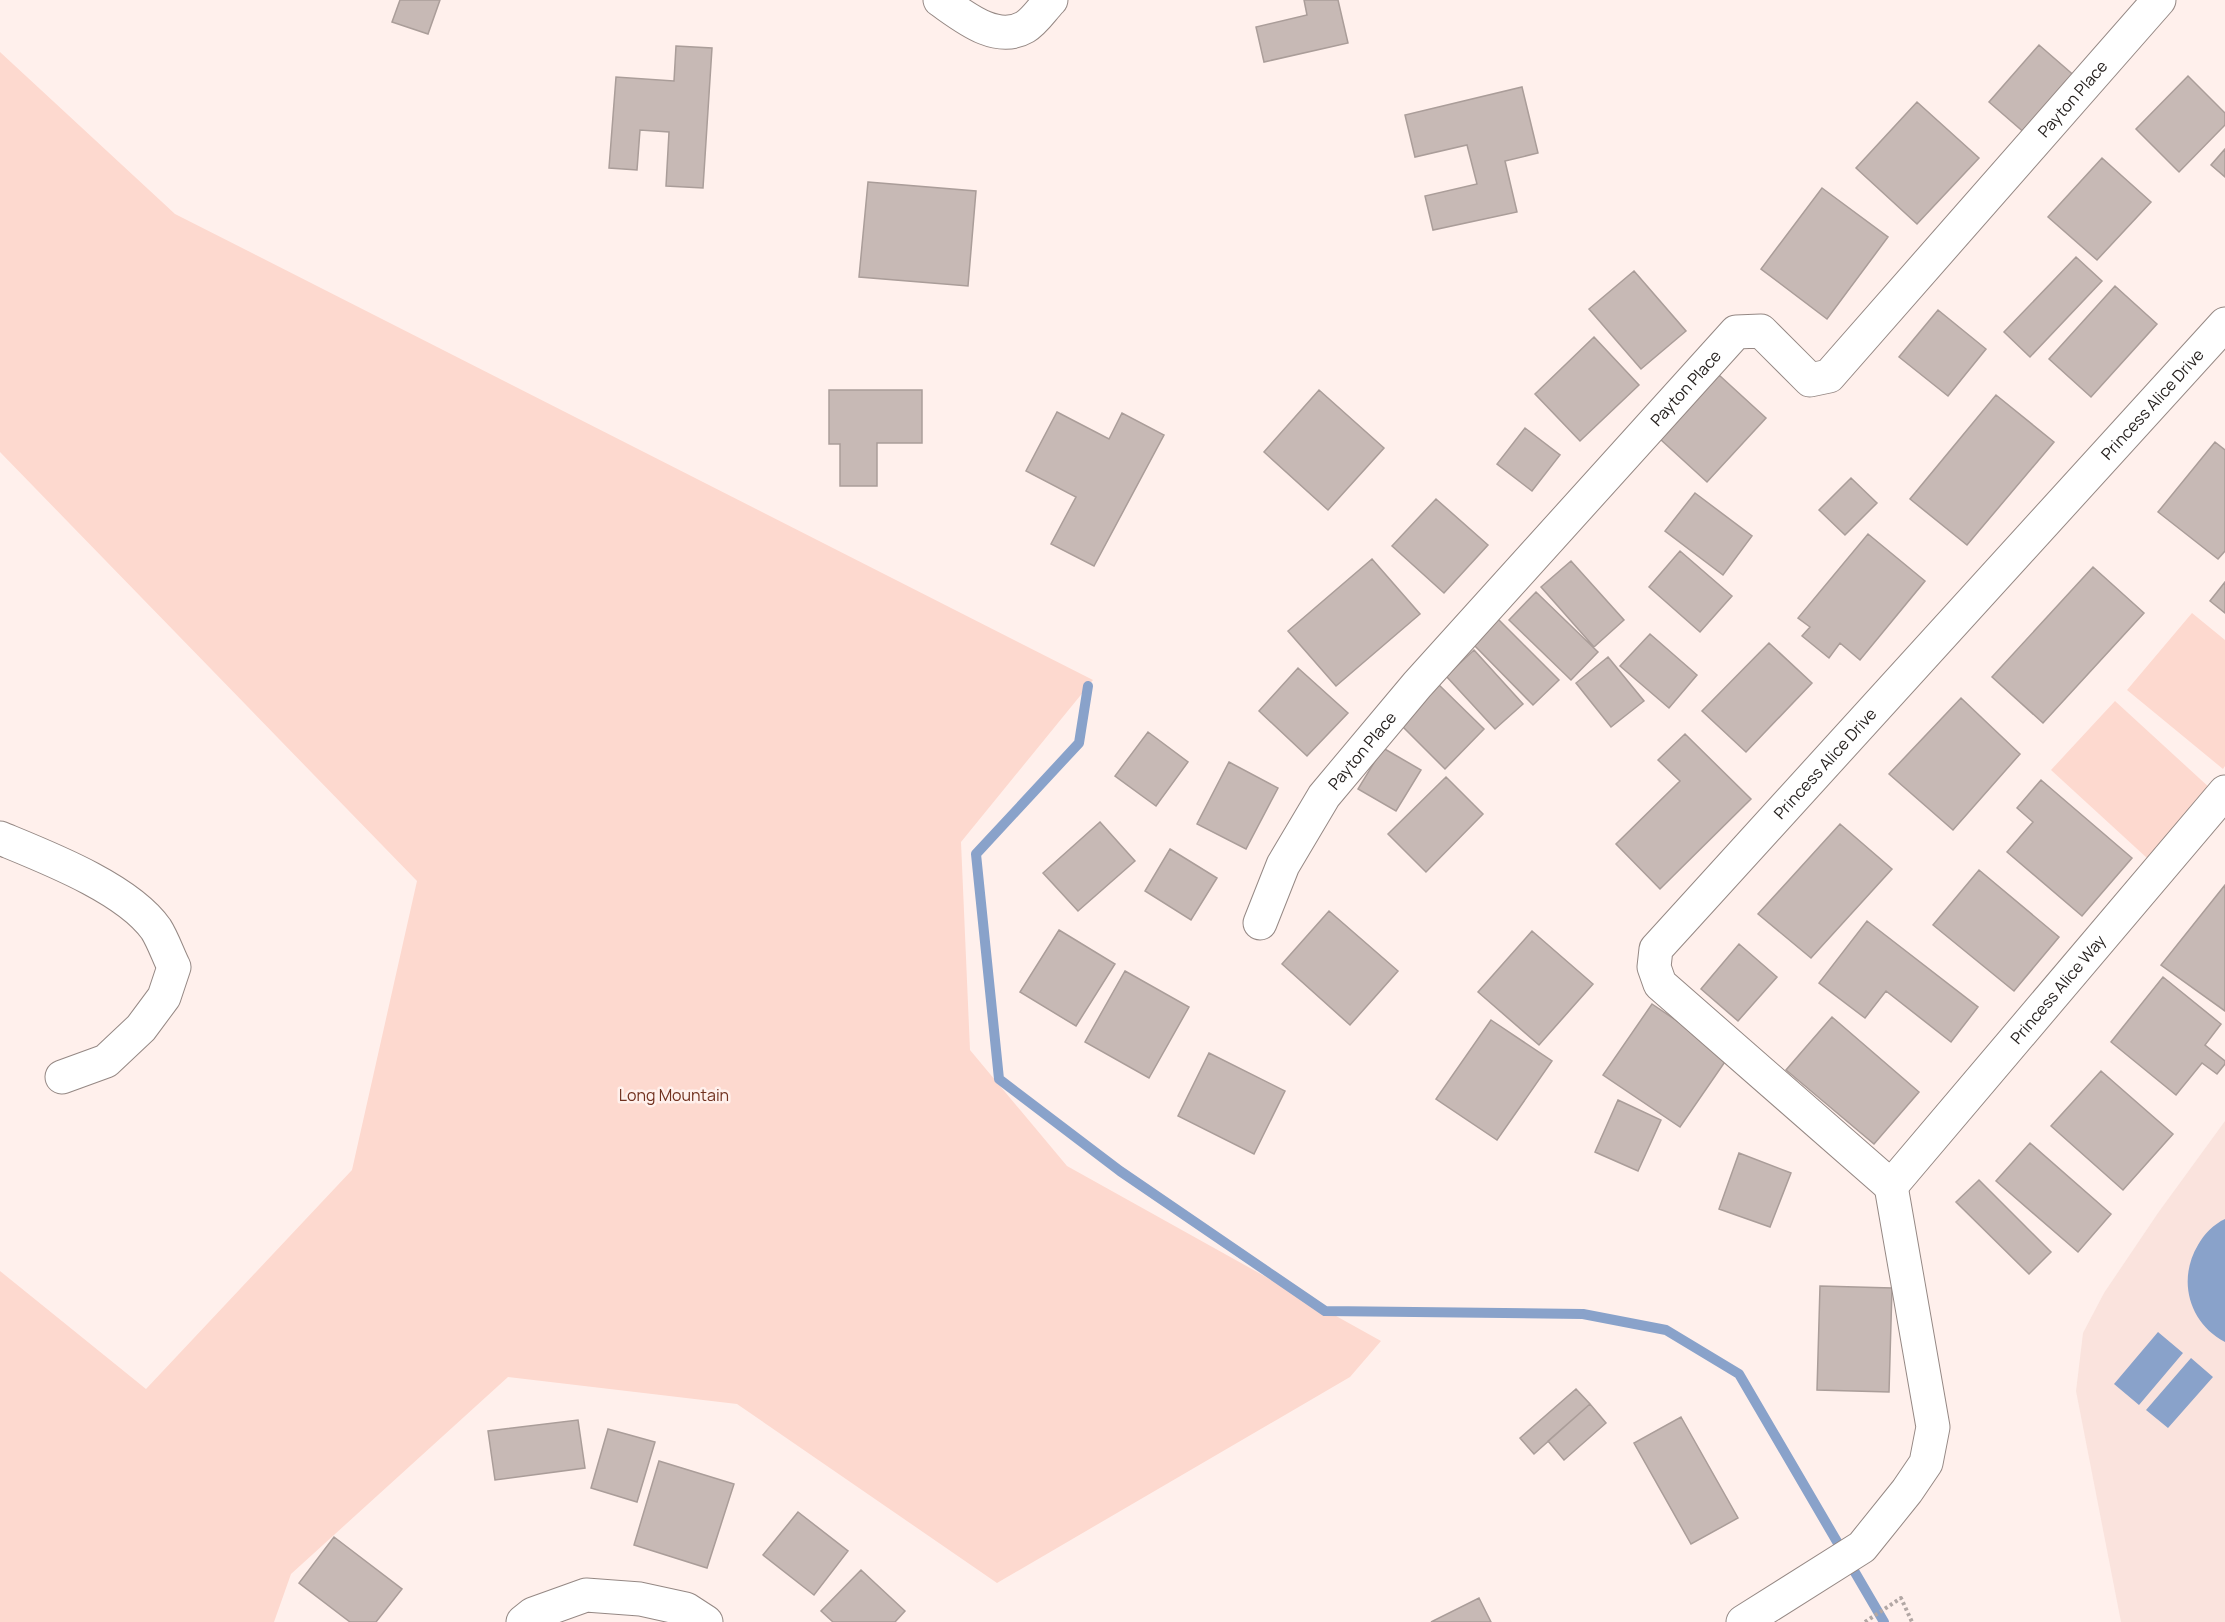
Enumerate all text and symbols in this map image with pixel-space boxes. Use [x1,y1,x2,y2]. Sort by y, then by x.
street label: Payton Place [2033,56,2112,142]
street label: Princess Alice Drive [2096,344,2208,464]
street label: Payton Place [1645,345,1726,431]
street label: Princess Alice Drive [1769,703,1881,824]
street label: Payton Place [1323,707,1401,794]
street label: Princess Alice Way [2005,930,2111,1048]
park label: Long Mountain [619,1084,729,1106]

